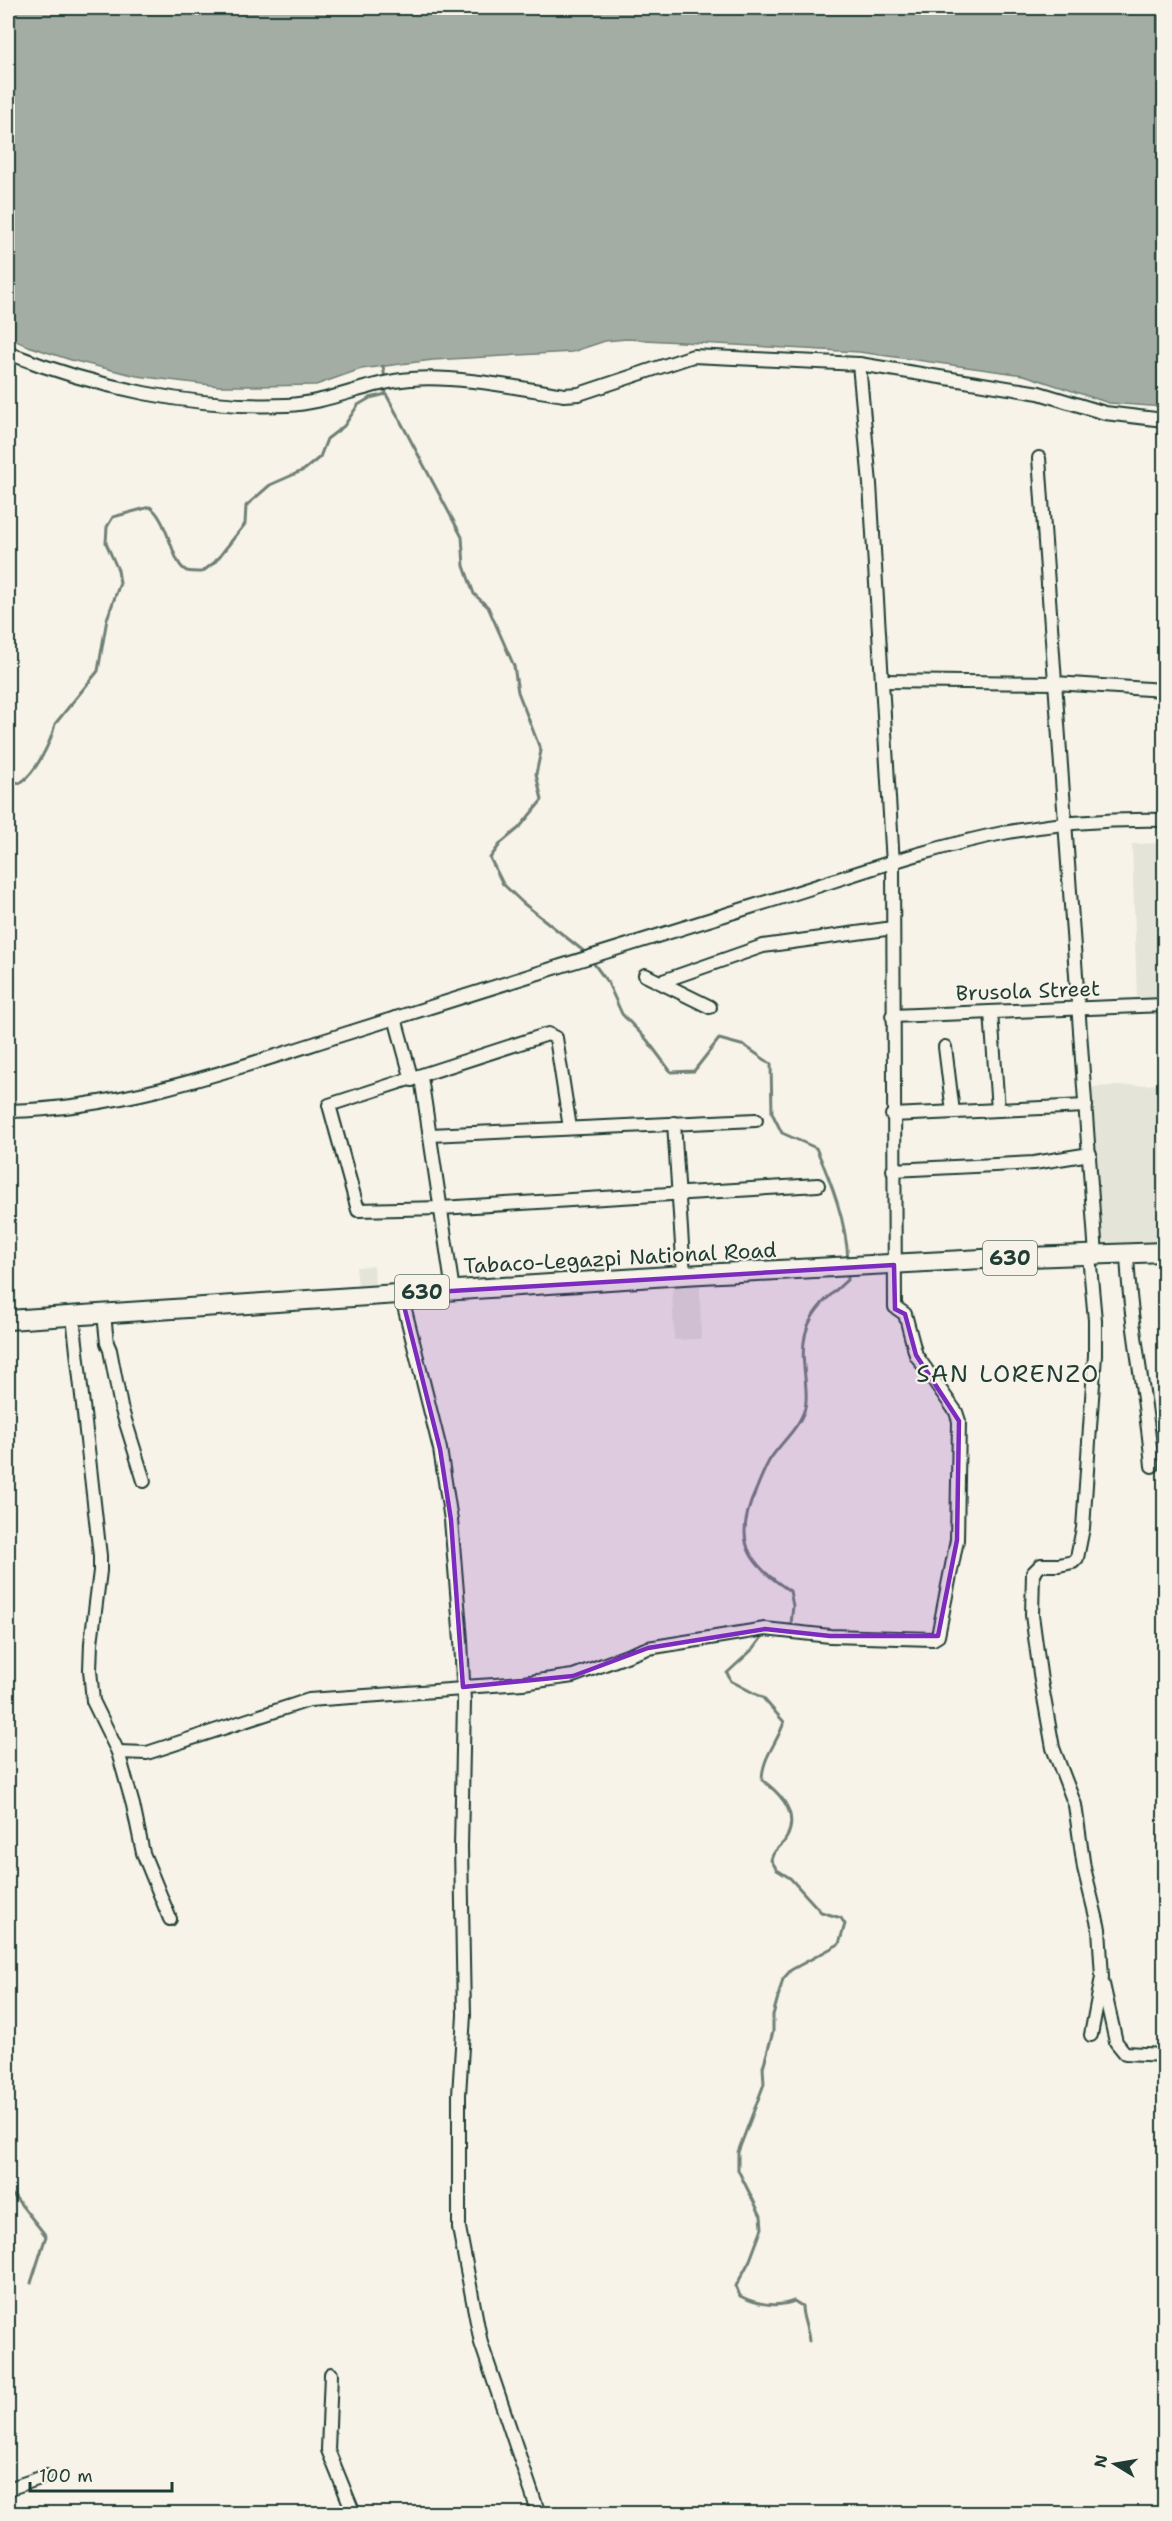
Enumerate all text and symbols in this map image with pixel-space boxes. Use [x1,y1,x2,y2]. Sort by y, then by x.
street label: Brusola Street [955,974,1101,1008]
street label: Tabaco-Legazpi National Road [463,1236,777,1280]
road number: 630 [983,1241,1037,1275]
road number: 630 [395,1275,449,1309]
district label: SAN LORENZO [916,1358,1100,1390]
north arrow [1085,2434,1145,2494]
text: N [1089,2453,1112,2469]
scale bar [30,2455,172,2493]
text: 100 m [39,2464,93,2488]

